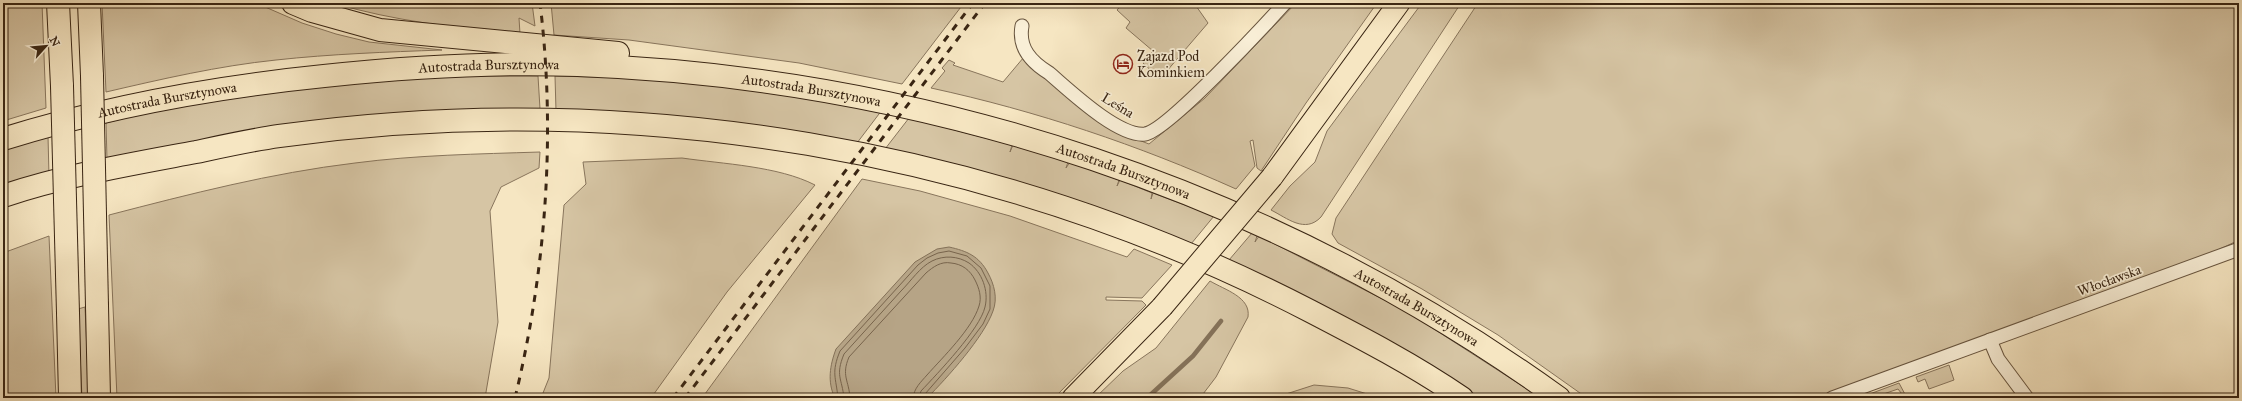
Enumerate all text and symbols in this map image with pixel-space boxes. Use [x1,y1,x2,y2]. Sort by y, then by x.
north arrow [26,26,66,66]
text: N [47,35,63,49]
place label: Zajazd Pod Kominkiem [1137,48,1205,81]
hotel icon: Zajazd Pod Kominkiem [1112,53,1134,75]
street label: Autostrada Bursztynowa [417,56,560,77]
street label: Autostrada Bursztynowa [740,70,882,110]
street label: Autostrada Bursztynowa [95,79,238,122]
street label: Leśna [1098,89,1137,122]
street label: Autostrada Bursztynowa [1053,139,1193,203]
street label: Włocławska [2075,261,2143,300]
street label: Autostrada Bursztynowa [1351,264,1482,350]

